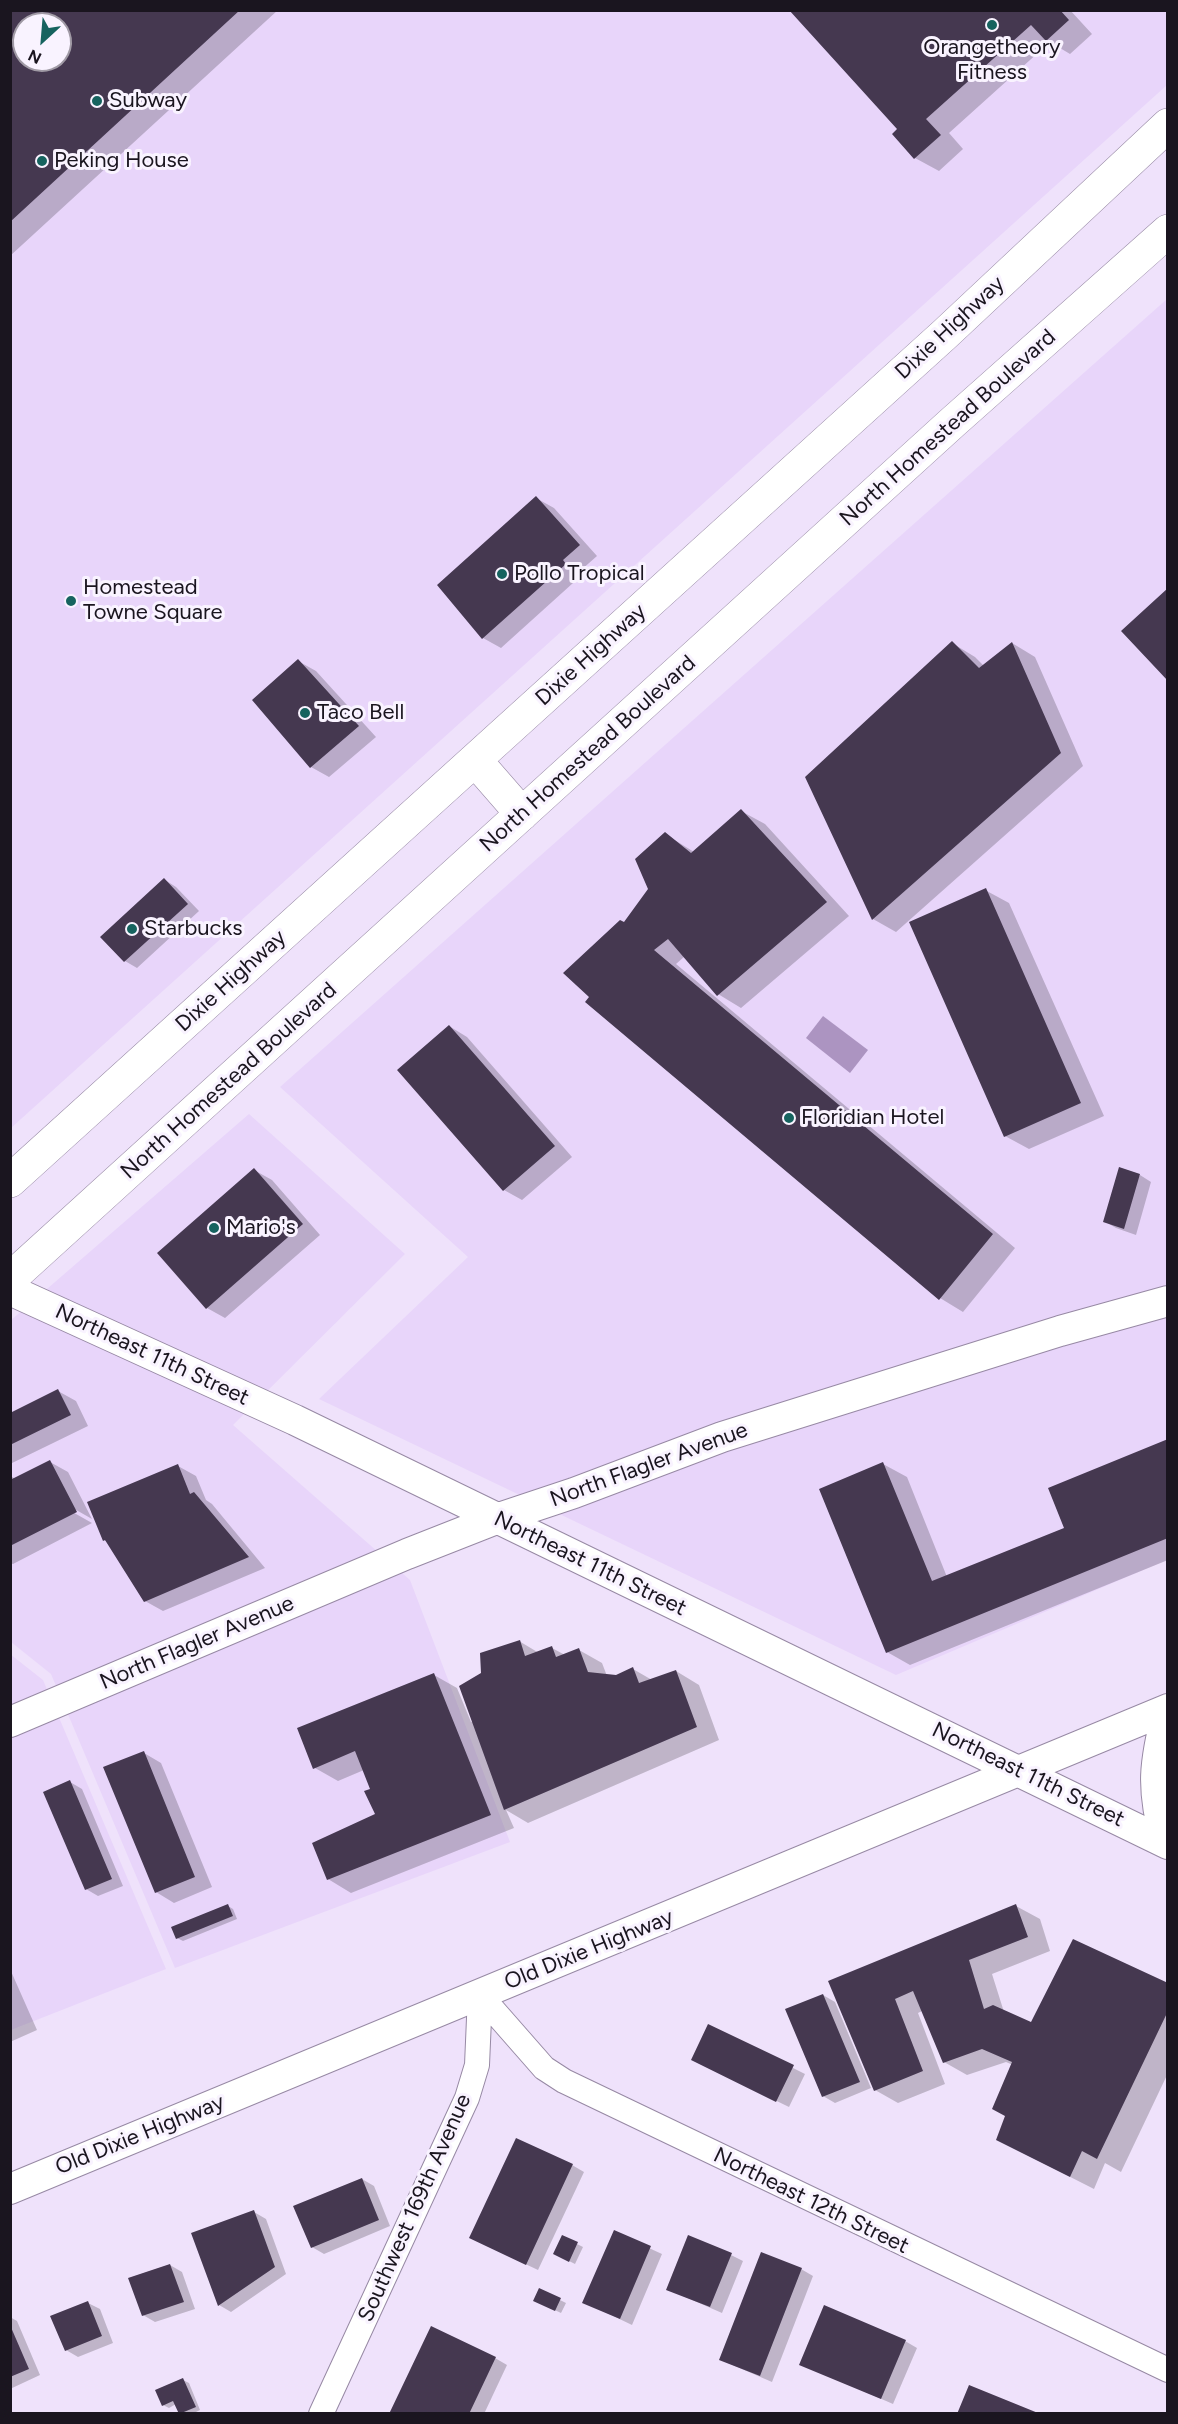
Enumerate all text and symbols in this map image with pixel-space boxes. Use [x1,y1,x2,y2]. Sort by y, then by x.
north arrow [12,12,72,72]
marker: Orangetheory Fitness [985,18,999,32]
place label: Orangetheory Fitness [923,35,1061,86]
text: N [25,46,44,68]
place label: Subway [109,88,187,114]
marker: Subway [90,94,104,108]
place label: Peking House [54,148,189,174]
marker: Peking House [35,154,49,168]
street label: Dixie Highway [890,271,1010,385]
street label: North Homestead Boulevard [835,324,1061,532]
place label: Pollo Tropical [514,561,645,587]
marker: Pollo Tropical [495,567,509,581]
place label: Homestead Towne Square [83,575,222,626]
marker: Homestead Towne Square [64,594,78,608]
street label: Dixie Highway [530,599,652,711]
street label: North Homestead Boulevard [475,650,701,858]
place label: Taco Bell [317,700,404,726]
marker: Taco Bell [298,706,312,720]
place label: Starbucks [144,916,242,942]
marker: Starbucks [125,922,139,936]
street label: Dixie Highway [170,925,292,1037]
street label: North Homestead Boulevard [116,977,342,1185]
place label: Floridian Hotel [801,1105,944,1131]
marker: Floridian Hotel [782,1111,796,1125]
place label: Mario's [226,1215,296,1241]
marker: Mario's [207,1221,221,1235]
street label: Northeast 11th Street [51,1298,253,1412]
street label: North Flagler Avenue [547,1417,751,1513]
street label: Northeast 11th Street [489,1506,691,1622]
street label: North Flagler Avenue [96,1590,298,1696]
street label: Northeast 11th Street [927,1717,1129,1833]
street label: Old Dixie Highway [501,1904,677,1996]
street label: Old Dixie Highway [52,2089,228,2181]
street label: Southwest 169th Avenue [353,2090,477,2326]
street label: Northeast 12th Street [709,2142,913,2260]

